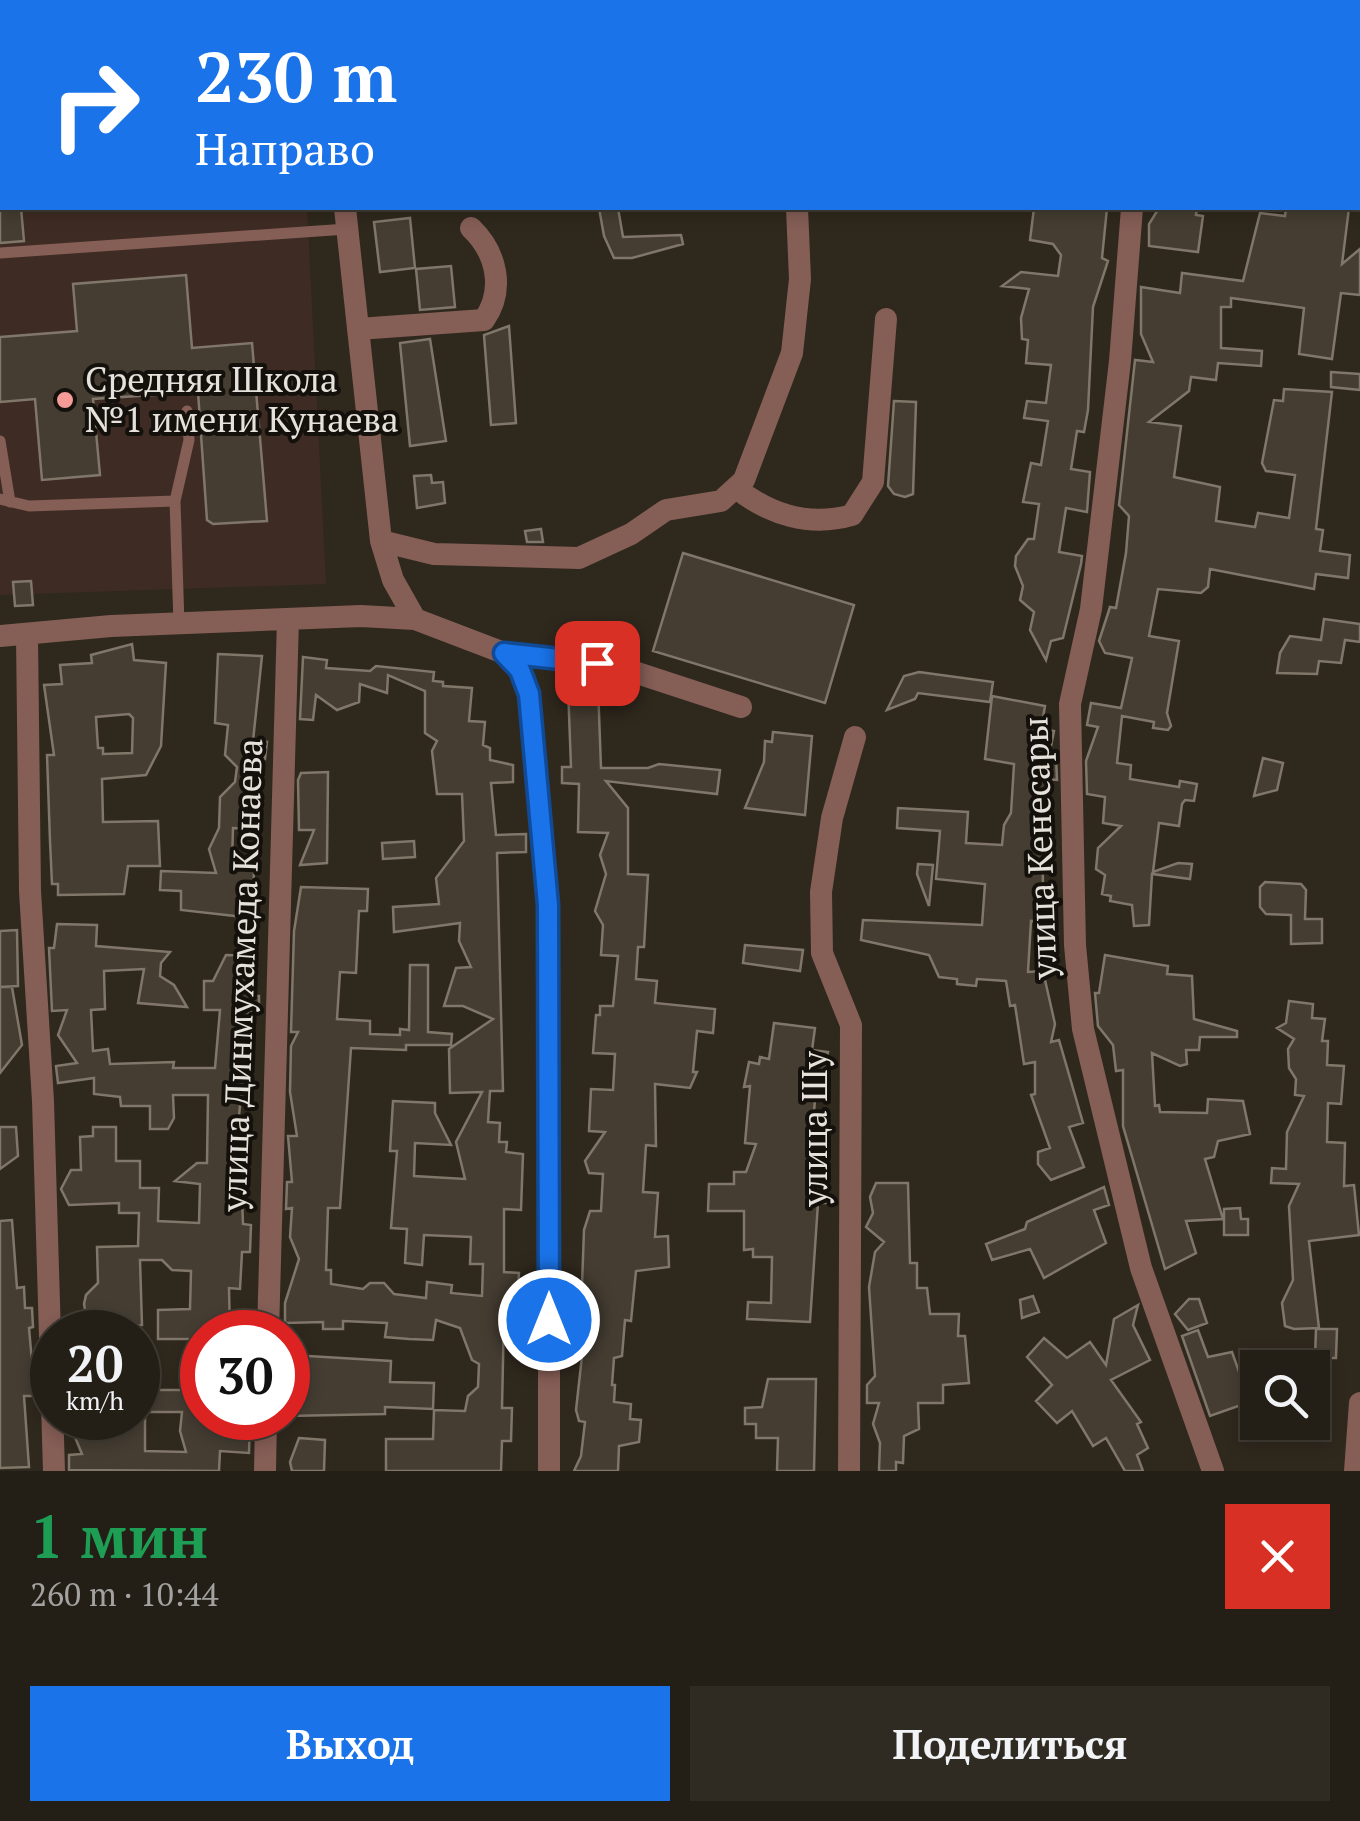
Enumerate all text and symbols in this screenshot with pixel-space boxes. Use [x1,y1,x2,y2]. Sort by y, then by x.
text: 230 m [195,29,397,122]
icon: right [30,40,160,170]
text: Направо [195,118,375,178]
place label: Средняя Школа №1 имени Кунаева [85,356,399,442]
marker: Средняя Школа №1 имени Кунаева [54,389,76,411]
pin [555,621,640,706]
icon: arrive [570,636,625,691]
street label: улица Кенесары [1011,716,1067,981]
street label: улица Динмухамеда Конаева [210,738,272,1213]
street label: улица Шу [791,1050,837,1208]
position arrow [497,1268,601,1372]
speed limit sign: 30 [180,1310,310,1440]
text: 20 [67,1330,123,1396]
map controls [1240,1350,1330,1440]
button: search [1240,1350,1330,1440]
text: km/h [66,1384,124,1417]
text: 1 мин [30,1496,208,1575]
button: close [1225,1504,1330,1609]
text: 260 m · 10:44 [30,1573,218,1615]
button: Выход [30,1686,670,1801]
button: Поделиться [690,1686,1330,1801]

